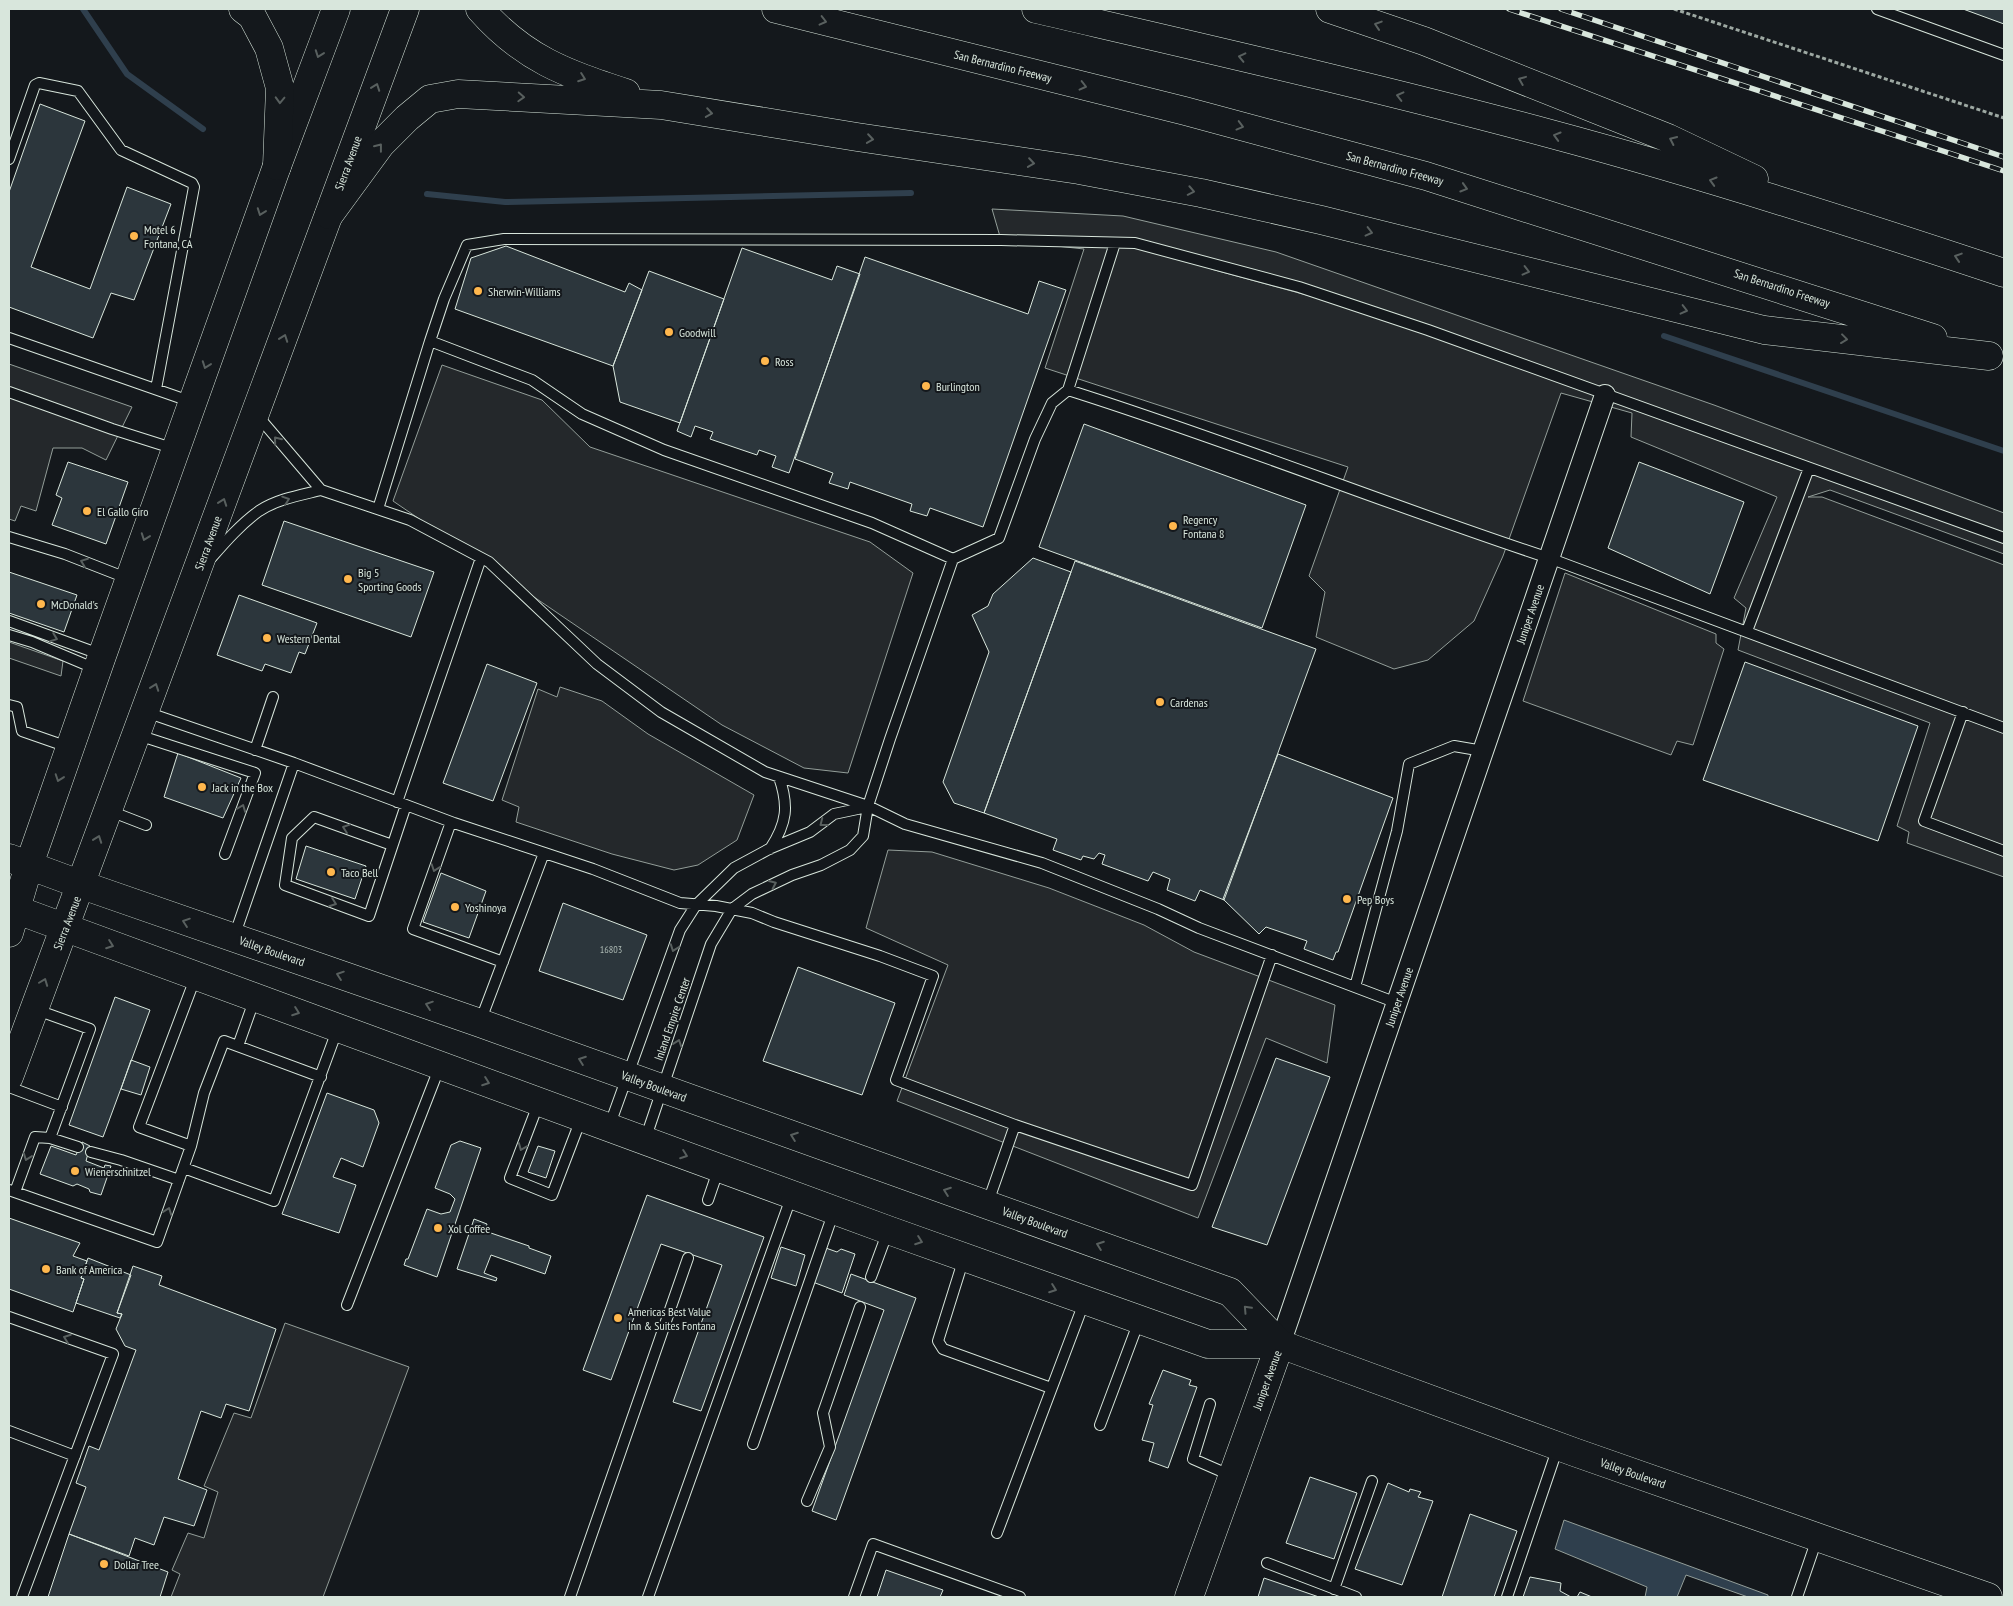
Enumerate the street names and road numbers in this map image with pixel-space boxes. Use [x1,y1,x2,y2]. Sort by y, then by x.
street label: San Bernardino Freeway [953,47,1054,86]
street label: Sierra Avenue [331,134,365,192]
street label: San Bernardino Freeway [1345,148,1446,188]
street label: San Bernardino Freeway [1732,265,1832,311]
street label: Sierra Avenue [191,514,225,572]
street label: Juniper Avenue [1512,582,1547,647]
street label: Sierra Avenue [50,894,84,952]
street label: Valley Boulevard [236,932,307,969]
street label: Juniper Avenue [1381,965,1416,1030]
street label: Inland Empire Center [651,975,693,1063]
street label: Valley Boulevard [618,1067,689,1105]
street label: Valley Boulevard [999,1203,1070,1241]
street label: Juniper Avenue [1249,1348,1285,1413]
street label: Valley Boulevard [1597,1454,1668,1491]

